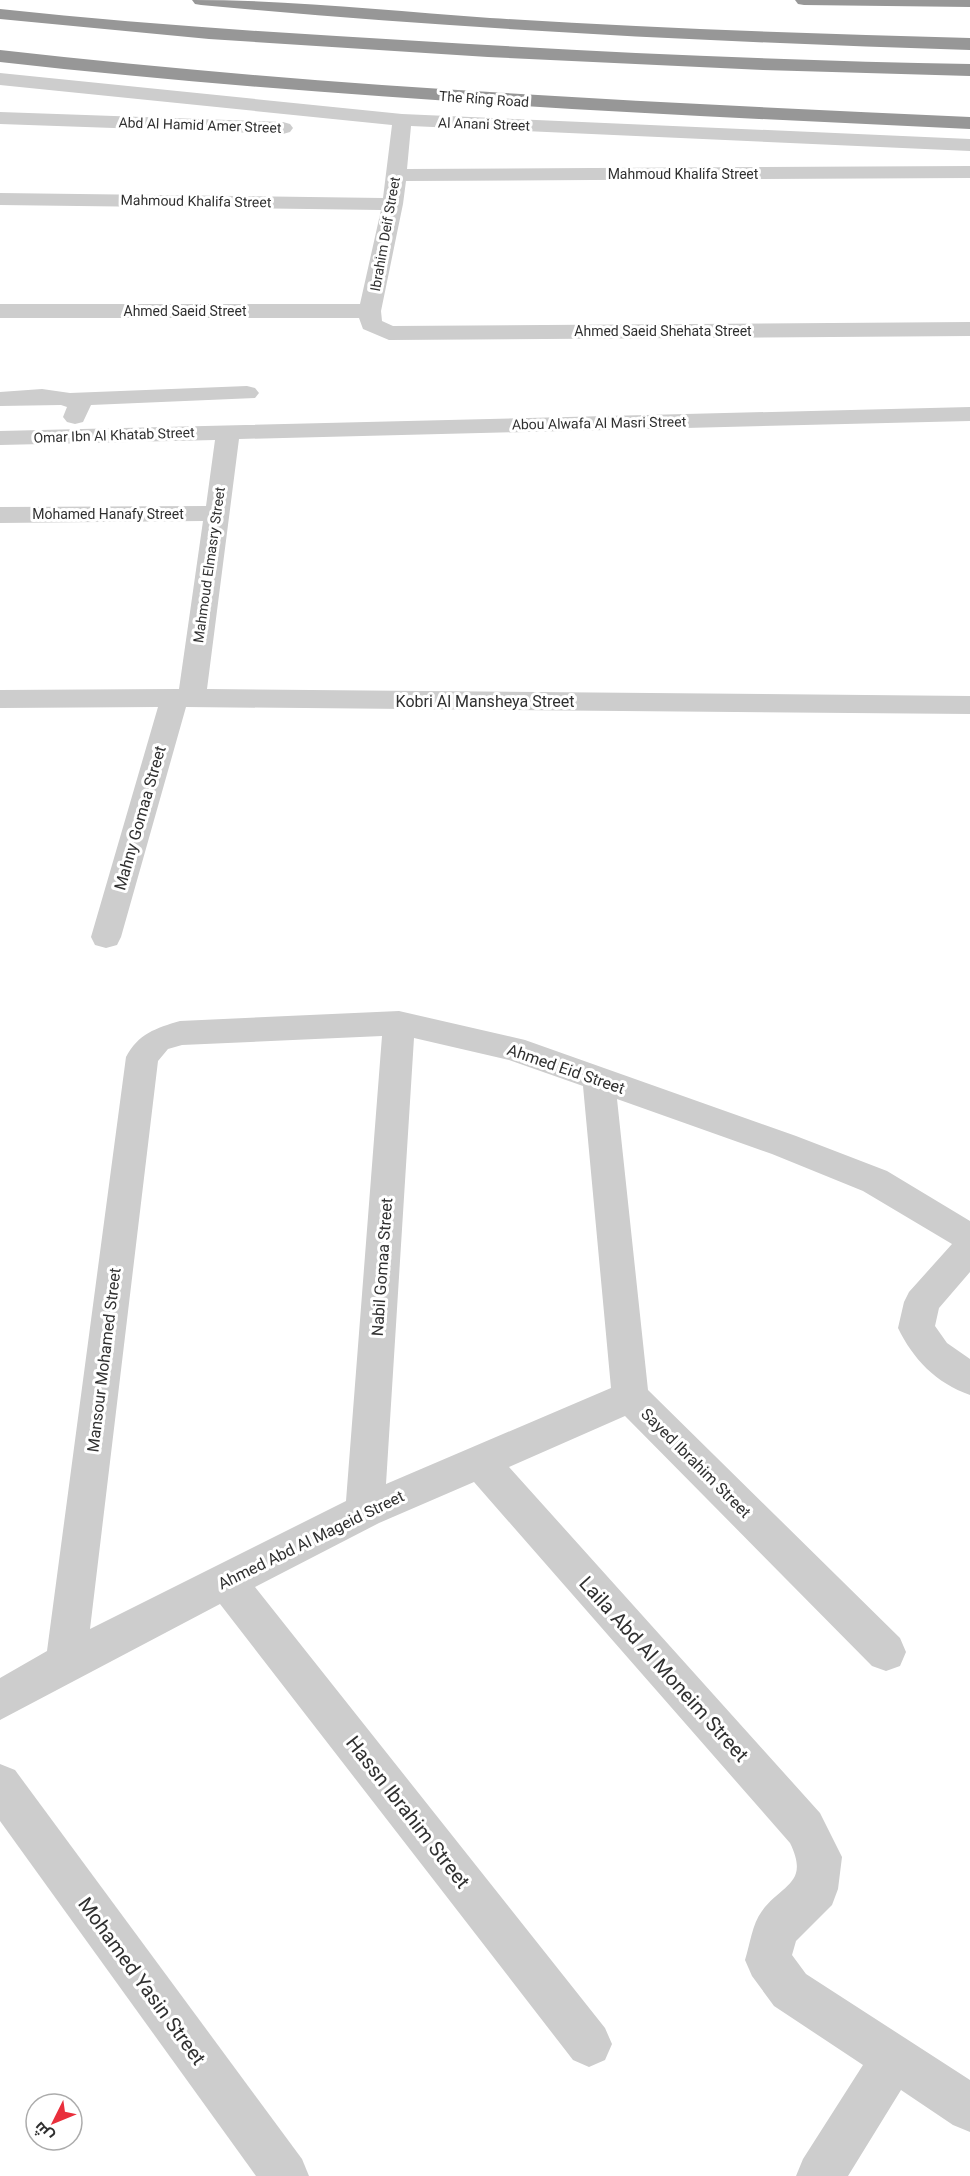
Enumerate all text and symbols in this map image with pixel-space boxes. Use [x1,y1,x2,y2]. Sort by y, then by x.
street label: The Ring Road [438,88,530,110]
street label: Abd Al Hamid Amer Street [118,114,282,136]
street label: Al Anani Street [438,114,531,134]
street label: Mahmoud Khalifa Street [608,166,759,182]
street label: Ibrahim Deif Street [367,175,403,292]
street label: Mahmoud Khalifa Street [121,192,272,210]
street label: Ahmed Saeid Street [124,303,247,319]
street label: Ahmed Saeid Shehata Street [574,323,752,339]
street label: Abou Alwafa Al Masri Street [512,413,687,433]
street label: Omar Ibn Al Khatab Street [33,424,195,446]
street label: Mahmoud Elmasry Street [190,486,228,644]
street label: Mohamed Hanafy Street [32,506,184,522]
street label: Kobri Al Mansheya Street [396,692,574,711]
street label: Mahny Gomaa Street [110,744,170,892]
street label: Ahmed Eid Street [505,1040,627,1098]
street label: Nabil Gomaa Street [368,1197,396,1337]
street label: Mansour Mohamed Street [83,1267,125,1453]
street label: Sayed Ibrahim Street [637,1404,755,1522]
street label: Ahmed Abd Al Mageid Street [215,1487,407,1593]
street label: Laila Abd Al Moneim Street [574,1571,754,1767]
street label: Hassn Ibrahim Street [341,1731,475,1893]
street label: Mohamed Yasin Street [73,1893,211,2069]
north arrow [24,2092,84,2152]
text: ش [29,2118,57,2146]

